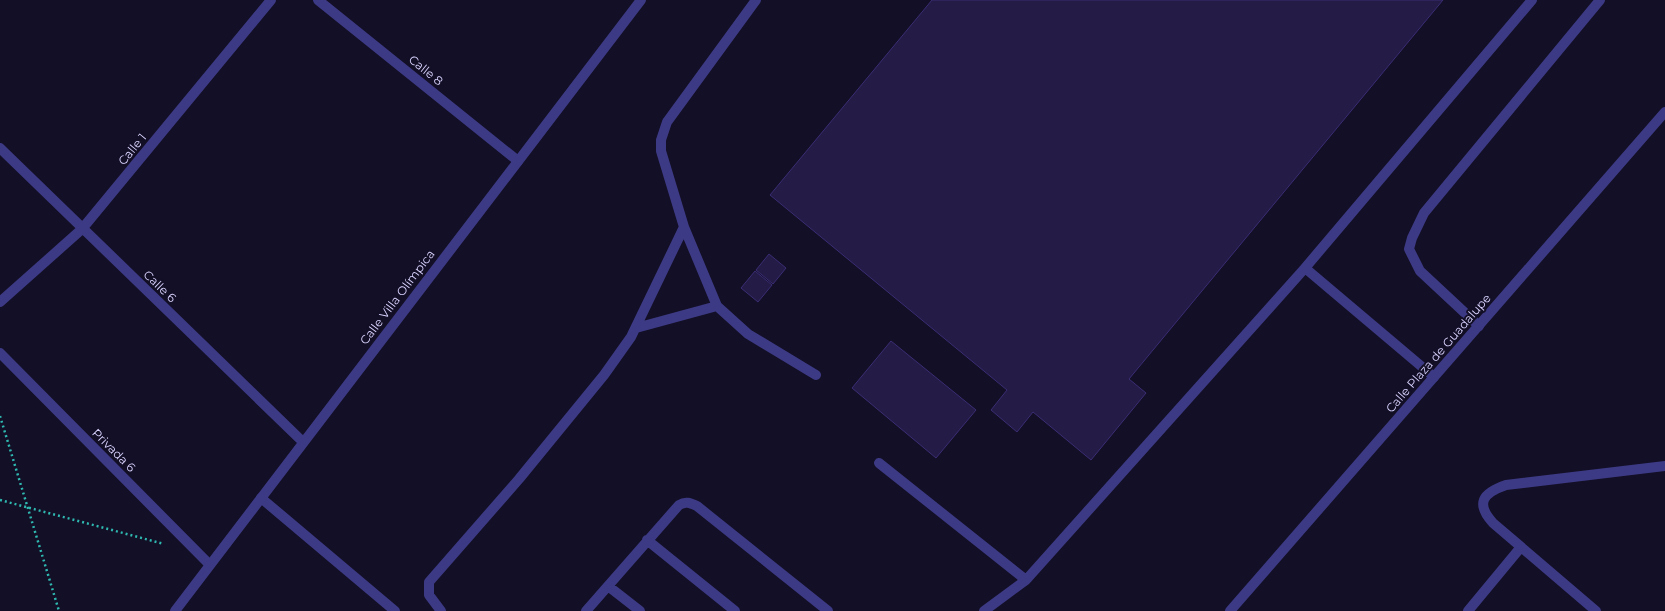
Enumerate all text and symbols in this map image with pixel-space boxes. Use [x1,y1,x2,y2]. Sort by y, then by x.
street label: Calle 8 [406,52,447,89]
street label: Calle 1 [115,130,149,168]
street label: Calle Villa Olímpica [356,247,438,347]
street label: Calle 6 [141,267,179,305]
street label: Calle Plaza de Guadalupe [1382,291,1494,415]
street label: Privada 6 [89,425,139,475]

